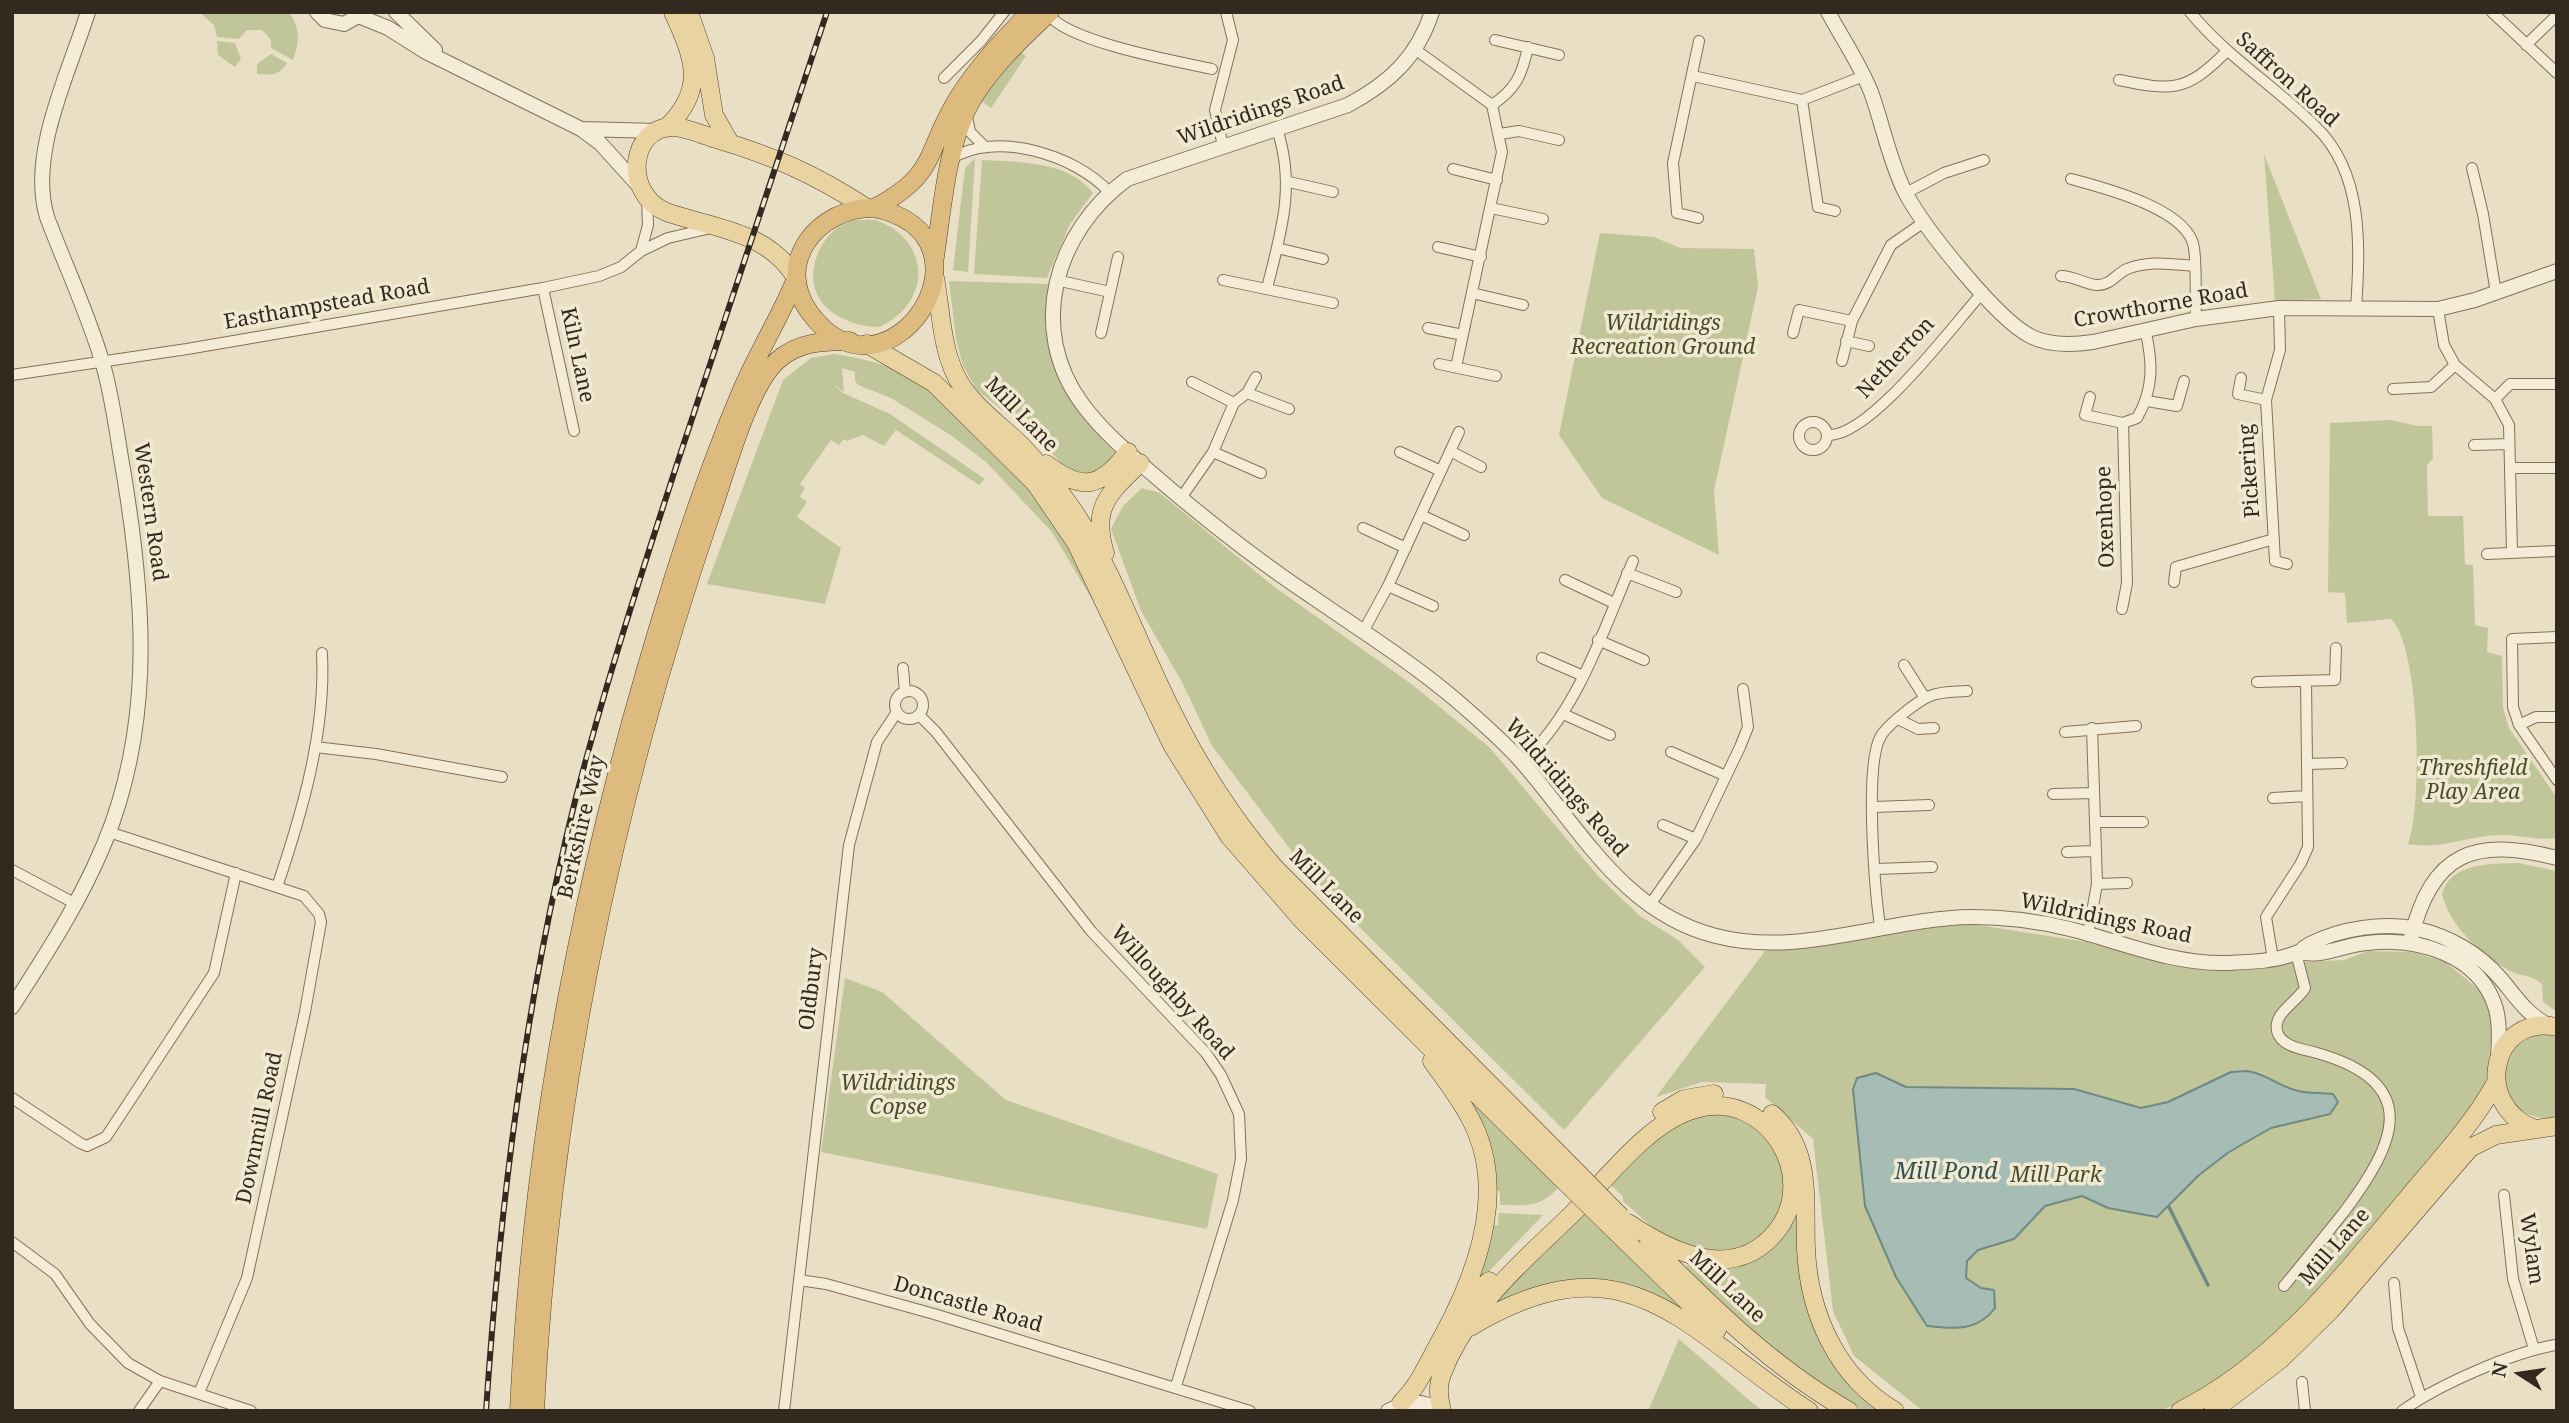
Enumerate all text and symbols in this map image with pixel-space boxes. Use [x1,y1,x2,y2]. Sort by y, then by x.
street label: Saffron Road [2230,27,2344,133]
street label: Wildridings Road [1174,71,1348,151]
street label: Easthampstead Road [222,274,432,336]
street label: Crowthorne Road [2072,278,2250,334]
street label: Kiln Lane [555,305,599,405]
park label: Wildridings Recreation Ground [1571,311,1755,361]
street label: Netherton [1852,312,1940,404]
street label: Mill Lane [979,372,1063,458]
street label: Pickering [2234,423,2266,519]
street label: Western Road [128,441,172,583]
street label: Oxenhope [2092,466,2120,568]
street label: Wildridings Road [1499,714,1633,862]
street label: Berkshire Way [553,753,611,901]
park label: Threshfield Play Area [2419,756,2527,806]
street label: Mill Lane [1284,845,1368,929]
street label: Wildridings Road [2018,889,2194,949]
street label: Willoughby Road [1105,921,1239,1065]
street label: Oldbury [794,946,830,1032]
street label: Downmill Road [232,1050,288,1206]
park label: Wildridings Copse [840,1071,956,1121]
water label: Mill Pond [1894,1158,1998,1186]
park label: Mill Park [2010,1163,2102,1189]
street label: Mill Lane [2294,1203,2376,1291]
street label: Wylam [2514,1212,2548,1286]
street label: Mill Lane [1684,1246,1770,1328]
street label: Doncastle Road [891,1272,1045,1338]
north arrow [2485,1339,2555,1409]
text: N [2485,1360,2514,1380]

